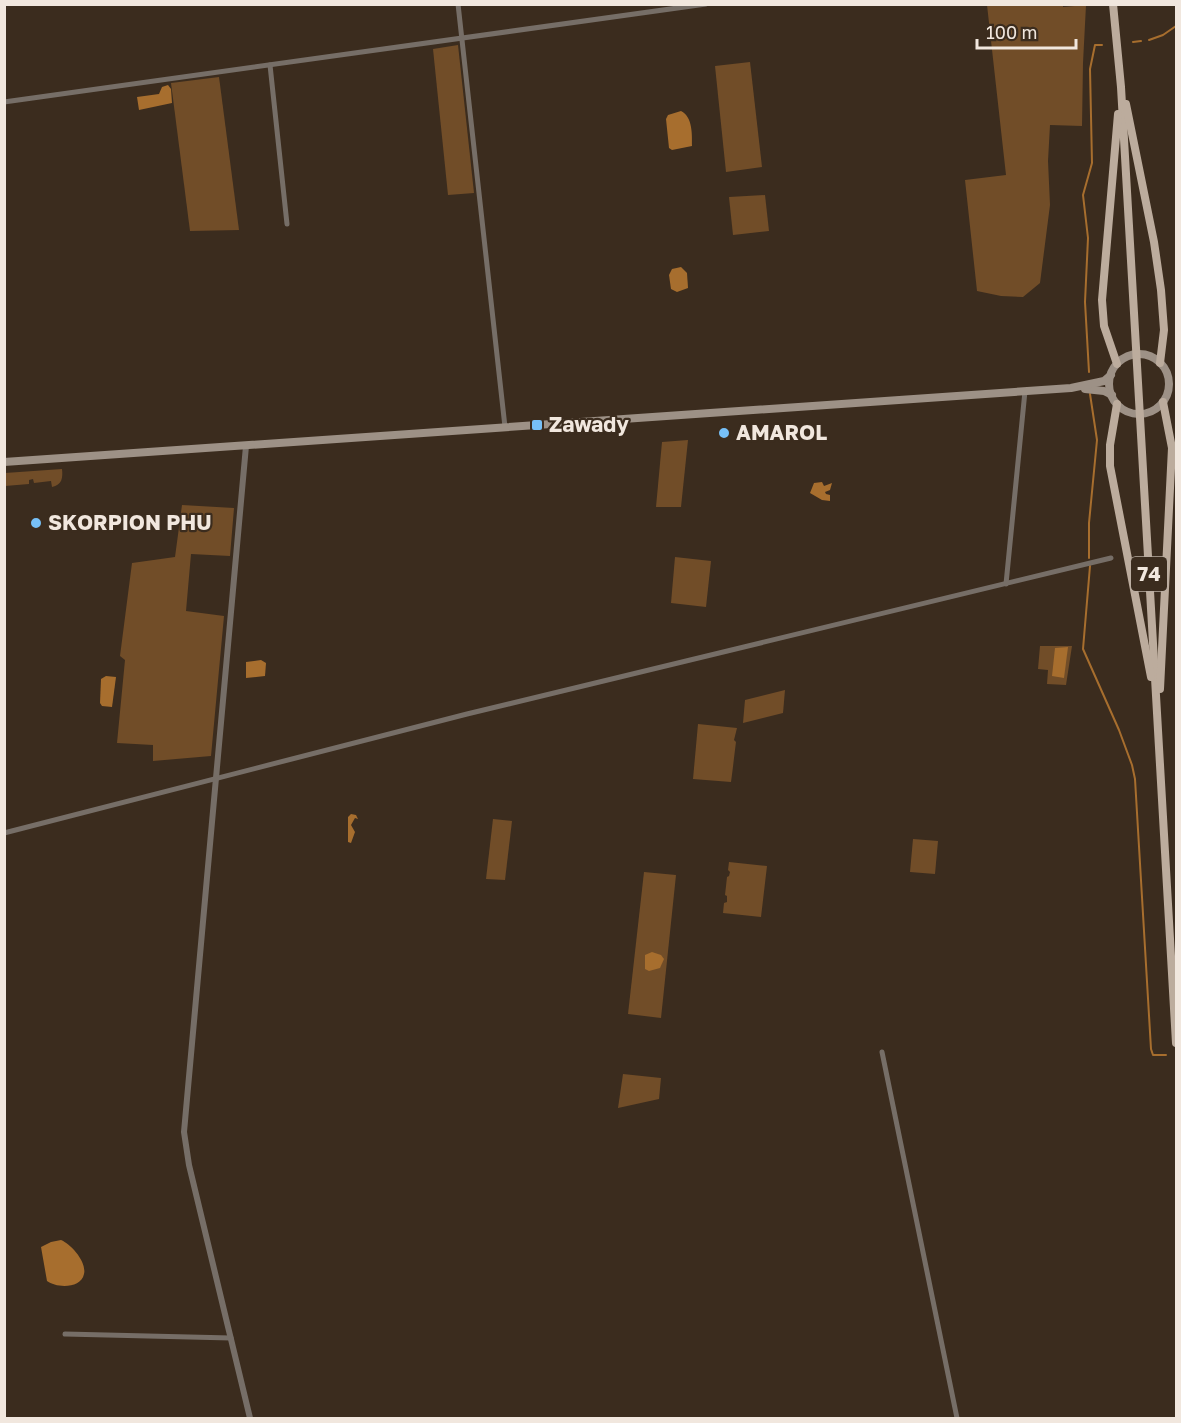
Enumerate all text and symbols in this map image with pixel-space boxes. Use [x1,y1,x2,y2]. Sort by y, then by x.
scale bar [977,12,1076,50]
text: 100 m [986,21,1037,43]
place label: Zawady [549,411,629,437]
marker: Zawady [530,418,544,432]
place label: AMAROL [736,419,827,445]
marker: AMAROL [717,426,731,440]
place label: SKORPION PHU [48,509,212,535]
marker: SKORPION PHU [29,516,43,530]
road number: 74 [1131,557,1167,591]

